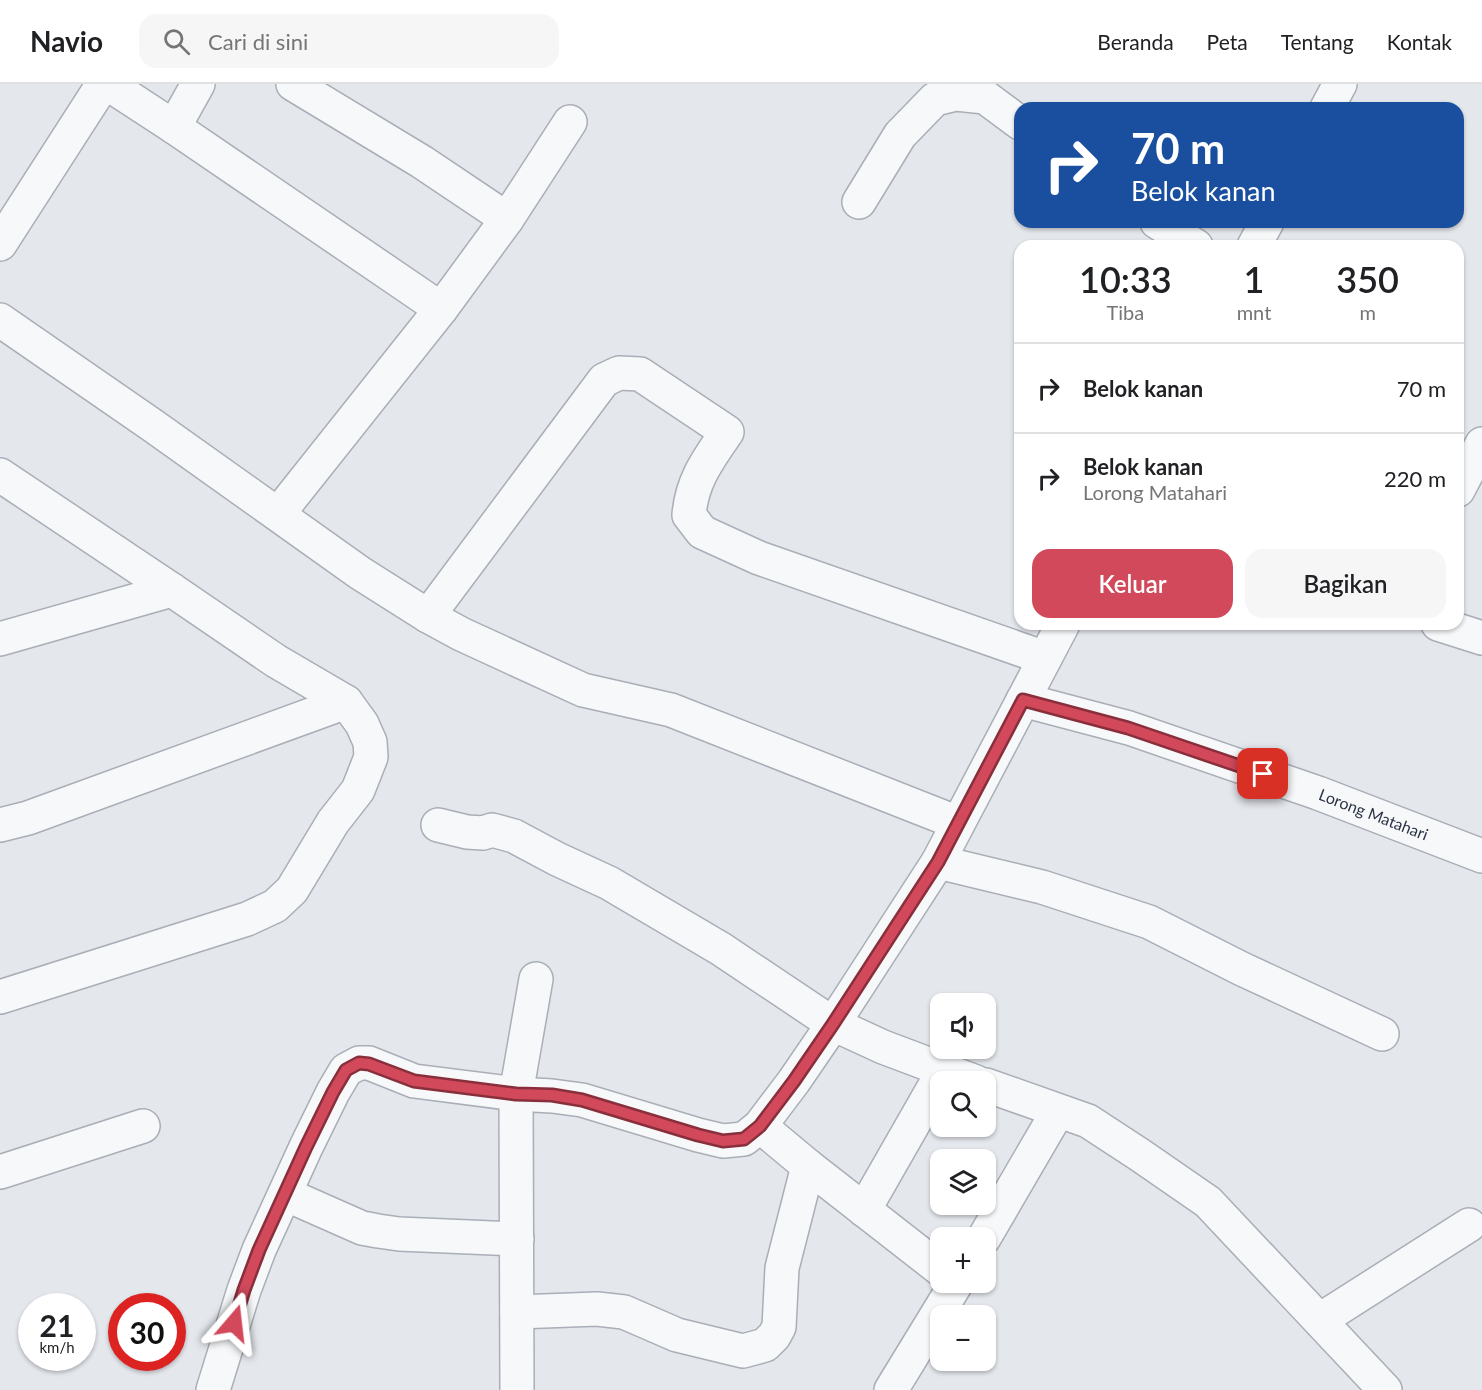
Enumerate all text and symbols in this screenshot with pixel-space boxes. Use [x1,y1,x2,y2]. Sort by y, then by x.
search box [139,14,559,68]
text: Navio [30,24,103,58]
icon: search [160,25,193,58]
text: Cari di sini [208,28,308,55]
text: Beranda [1097,29,1174,54]
text: Peta [1207,29,1248,54]
text: Tentang [1281,29,1354,54]
text: Kontak [1387,29,1452,54]
text: 70 m [1131,123,1225,173]
icon: right [1032,126,1110,204]
text: Belok kanan [1131,174,1276,207]
text: 10:33 [1079,257,1172,301]
text: 1 [1244,257,1264,301]
text: 350 [1336,257,1399,301]
text: Tiba [1106,300,1144,324]
text: mnt [1237,300,1271,324]
text: m [1359,300,1376,324]
icon: right [1032,372,1065,405]
text: Belok kanan [1083,375,1203,402]
text: 70 m [1397,375,1446,402]
text: Belok kanan [1083,453,1203,480]
icon: right [1032,462,1065,495]
text: 220 m [1384,465,1446,492]
text: Lorong Matahari [1083,480,1227,504]
button: Keluar [1032,549,1233,618]
button: Bagikan [1245,549,1446,618]
pin [1237,748,1288,799]
icon: arrive [1246,757,1279,790]
street label: Lorong Matahari [1316,784,1431,843]
map controls [930,993,996,1371]
button: sound [930,993,996,1059]
button: search [930,1071,996,1137]
button: layers [930,1149,996,1215]
button: + [930,1227,996,1293]
position arrow [202,1291,266,1355]
speed limit sign: 30 [108,1293,186,1371]
button: − [930,1305,996,1371]
text: 21 [40,1307,74,1343]
text: km/h [39,1338,75,1356]

